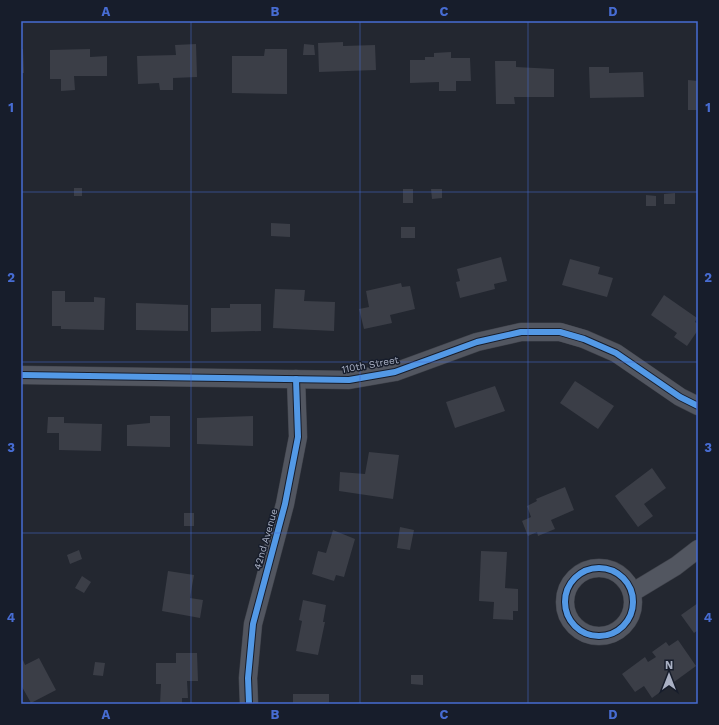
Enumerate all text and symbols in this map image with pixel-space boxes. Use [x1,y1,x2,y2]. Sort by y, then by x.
text: A [102,4,111,19]
text: B [271,4,280,19]
text: C [440,4,449,19]
text: D [608,4,618,19]
text: 1 [8,100,14,115]
text: 1 [705,100,711,115]
text: 2 [7,270,15,285]
text: 2 [704,270,712,285]
street label: 110th Street [341,354,400,375]
text: 3 [7,440,15,455]
text: 3 [704,440,712,455]
street label: 42nd Avenue [252,507,279,571]
text: 4 [7,610,16,625]
text: 4 [704,610,713,625]
north arrow [649,655,689,695]
text: N [665,659,673,672]
text: A [102,707,111,722]
text: B [271,707,280,722]
text: C [440,707,449,722]
text: D [608,707,618,722]

